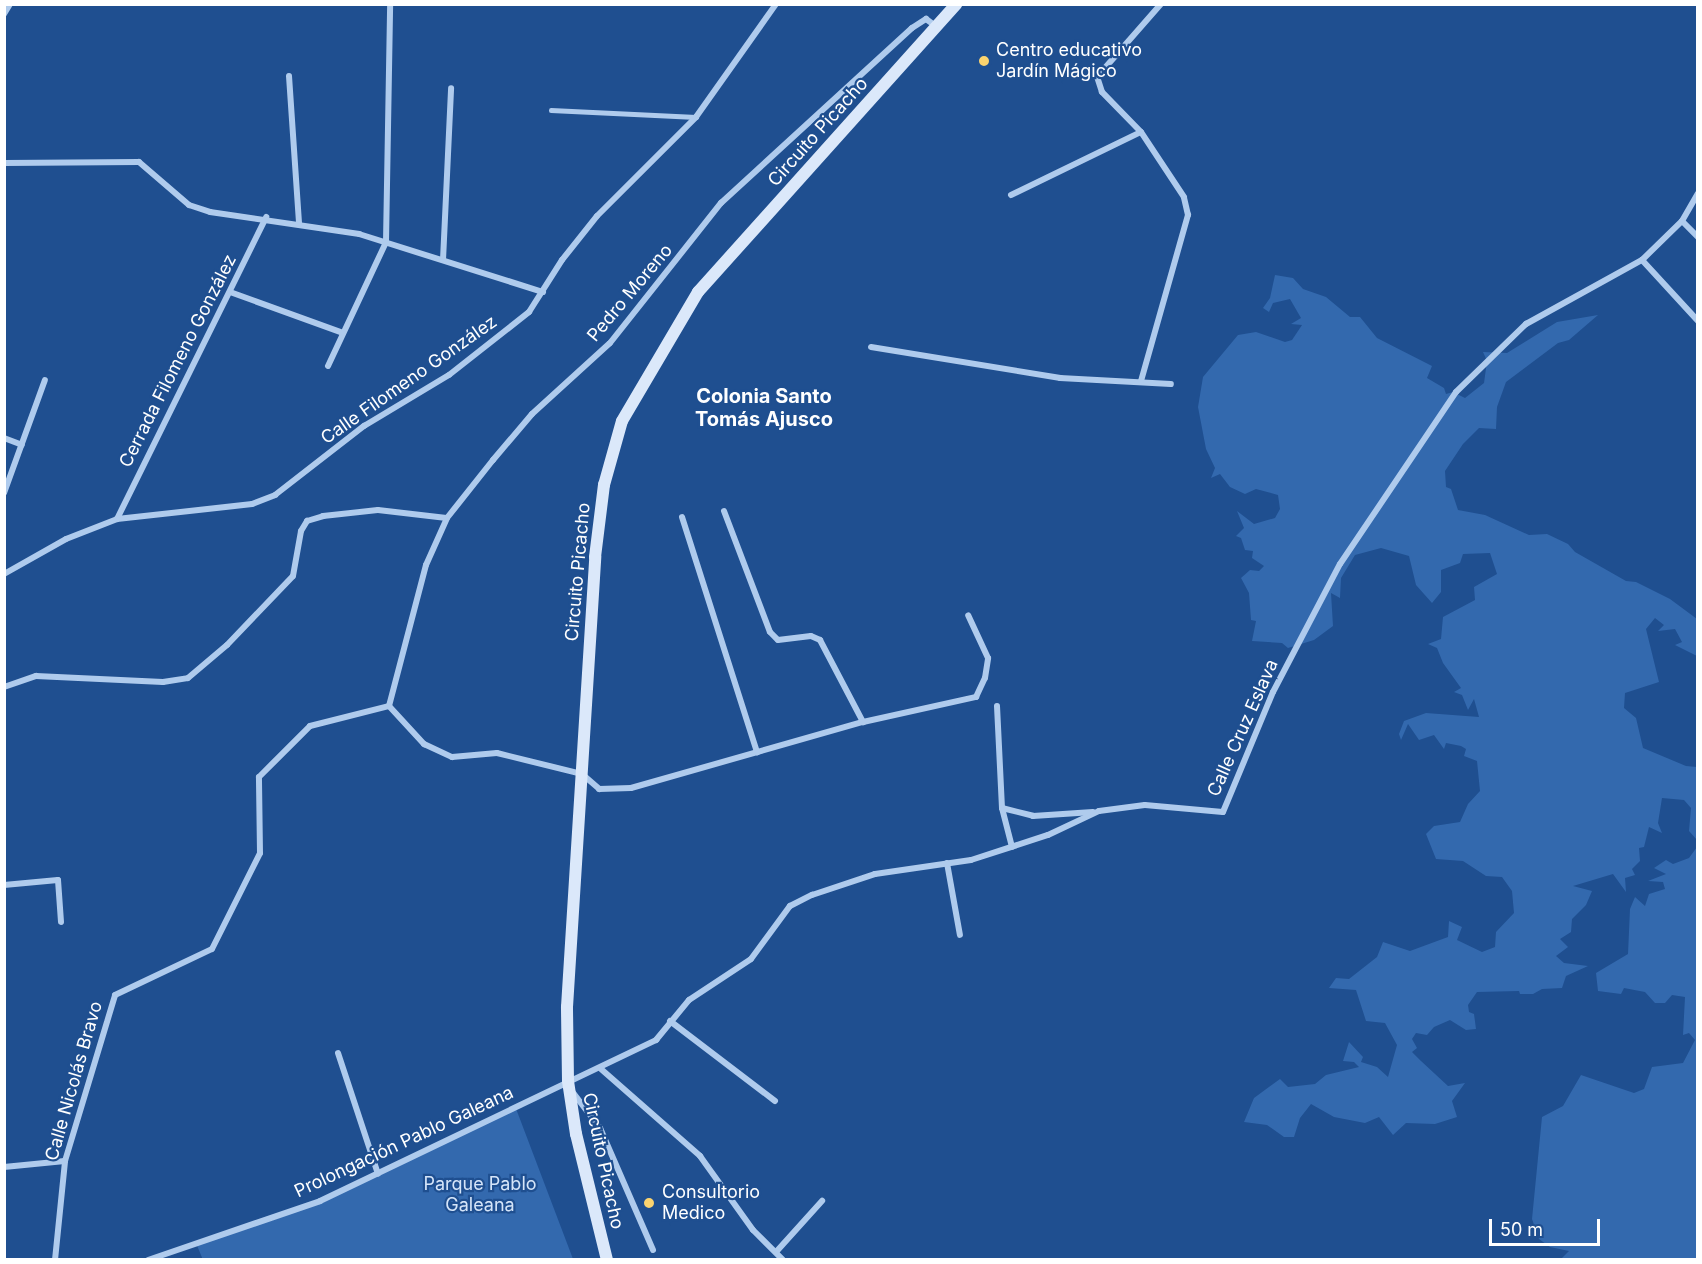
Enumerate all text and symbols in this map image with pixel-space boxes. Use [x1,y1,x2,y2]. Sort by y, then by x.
place label: Centro educativo Jardín Mágico [996,40,1142,82]
marker: Centro educativo Jardín Mágico [977,54,991,68]
street label: Circuito Picacho [763,73,873,191]
street label: Pedro Moreno [583,240,677,346]
street label: Cerrada Filomeno González [115,251,241,471]
street label: Calle Filomeno González [317,311,501,449]
district label: Colonia Santo Tomás Ajusco [695,384,833,431]
street label: Circuito Picacho [561,502,595,642]
street label: Calle Cruz Eslava [1203,656,1283,800]
street label: Calle Nicolás Bravo [41,999,107,1163]
street label: Prolongación Pablo Galeana [291,1082,517,1202]
street label: Circuito Picacho [578,1091,628,1231]
park label: Parque Pablo Galeana [423,1174,537,1216]
place label: Consultorio Medico [662,1182,760,1224]
marker: Consultorio Medico [640,1194,658,1212]
scale bar [1492,1207,1603,1245]
text: 50 m [1500,1219,1543,1240]

